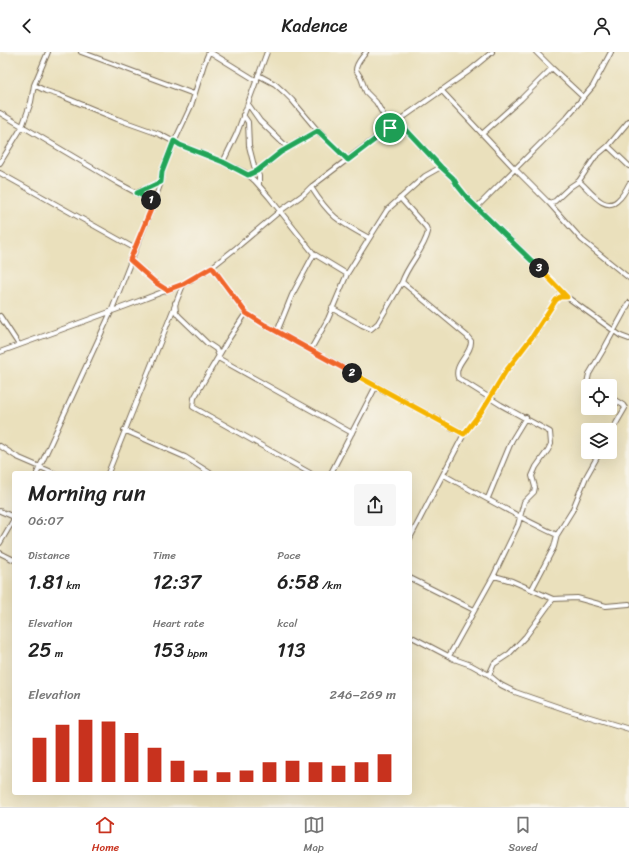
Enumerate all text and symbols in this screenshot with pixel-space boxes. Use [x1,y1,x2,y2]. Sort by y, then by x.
text: Kadence [281,10,348,42]
icon: back [16,15,38,37]
icon: person [591,15,613,37]
pin [373,111,407,145]
icon: arrive [379,117,401,139]
pin: 1 [141,190,161,210]
text: 1 [149,190,153,209]
pin: 3 [529,258,549,278]
text: 3 [536,258,542,277]
pin: 2 [342,363,362,383]
text: 2 [349,363,355,382]
map controls [581,379,617,459]
button: locate [581,379,617,415]
button: layers [581,423,617,459]
text: Morning run [28,474,146,513]
button: share [354,484,396,526]
text: 06:07 [28,509,63,532]
text: Distance [28,546,70,565]
text: Time [153,546,176,565]
text: Pace [277,546,301,565]
text: 1.81 [28,565,63,600]
text: 12:37 [153,565,201,600]
text: 6:58 [277,565,319,600]
text: km [63,576,80,595]
text: /km [319,576,342,595]
text: Elevation [28,614,73,633]
text: Heart rate [153,614,204,633]
text: kcal [277,614,297,633]
text: 25 [28,633,52,668]
text: 153 [153,633,184,668]
text: 113 [277,633,305,668]
text: m [52,644,63,663]
text: bpm [184,644,208,663]
text: Elevation [28,683,81,706]
text: 246–269 m [329,683,396,706]
tab: Home [92,814,119,857]
tab: Map [303,814,325,857]
tab: Saved [508,814,537,857]

